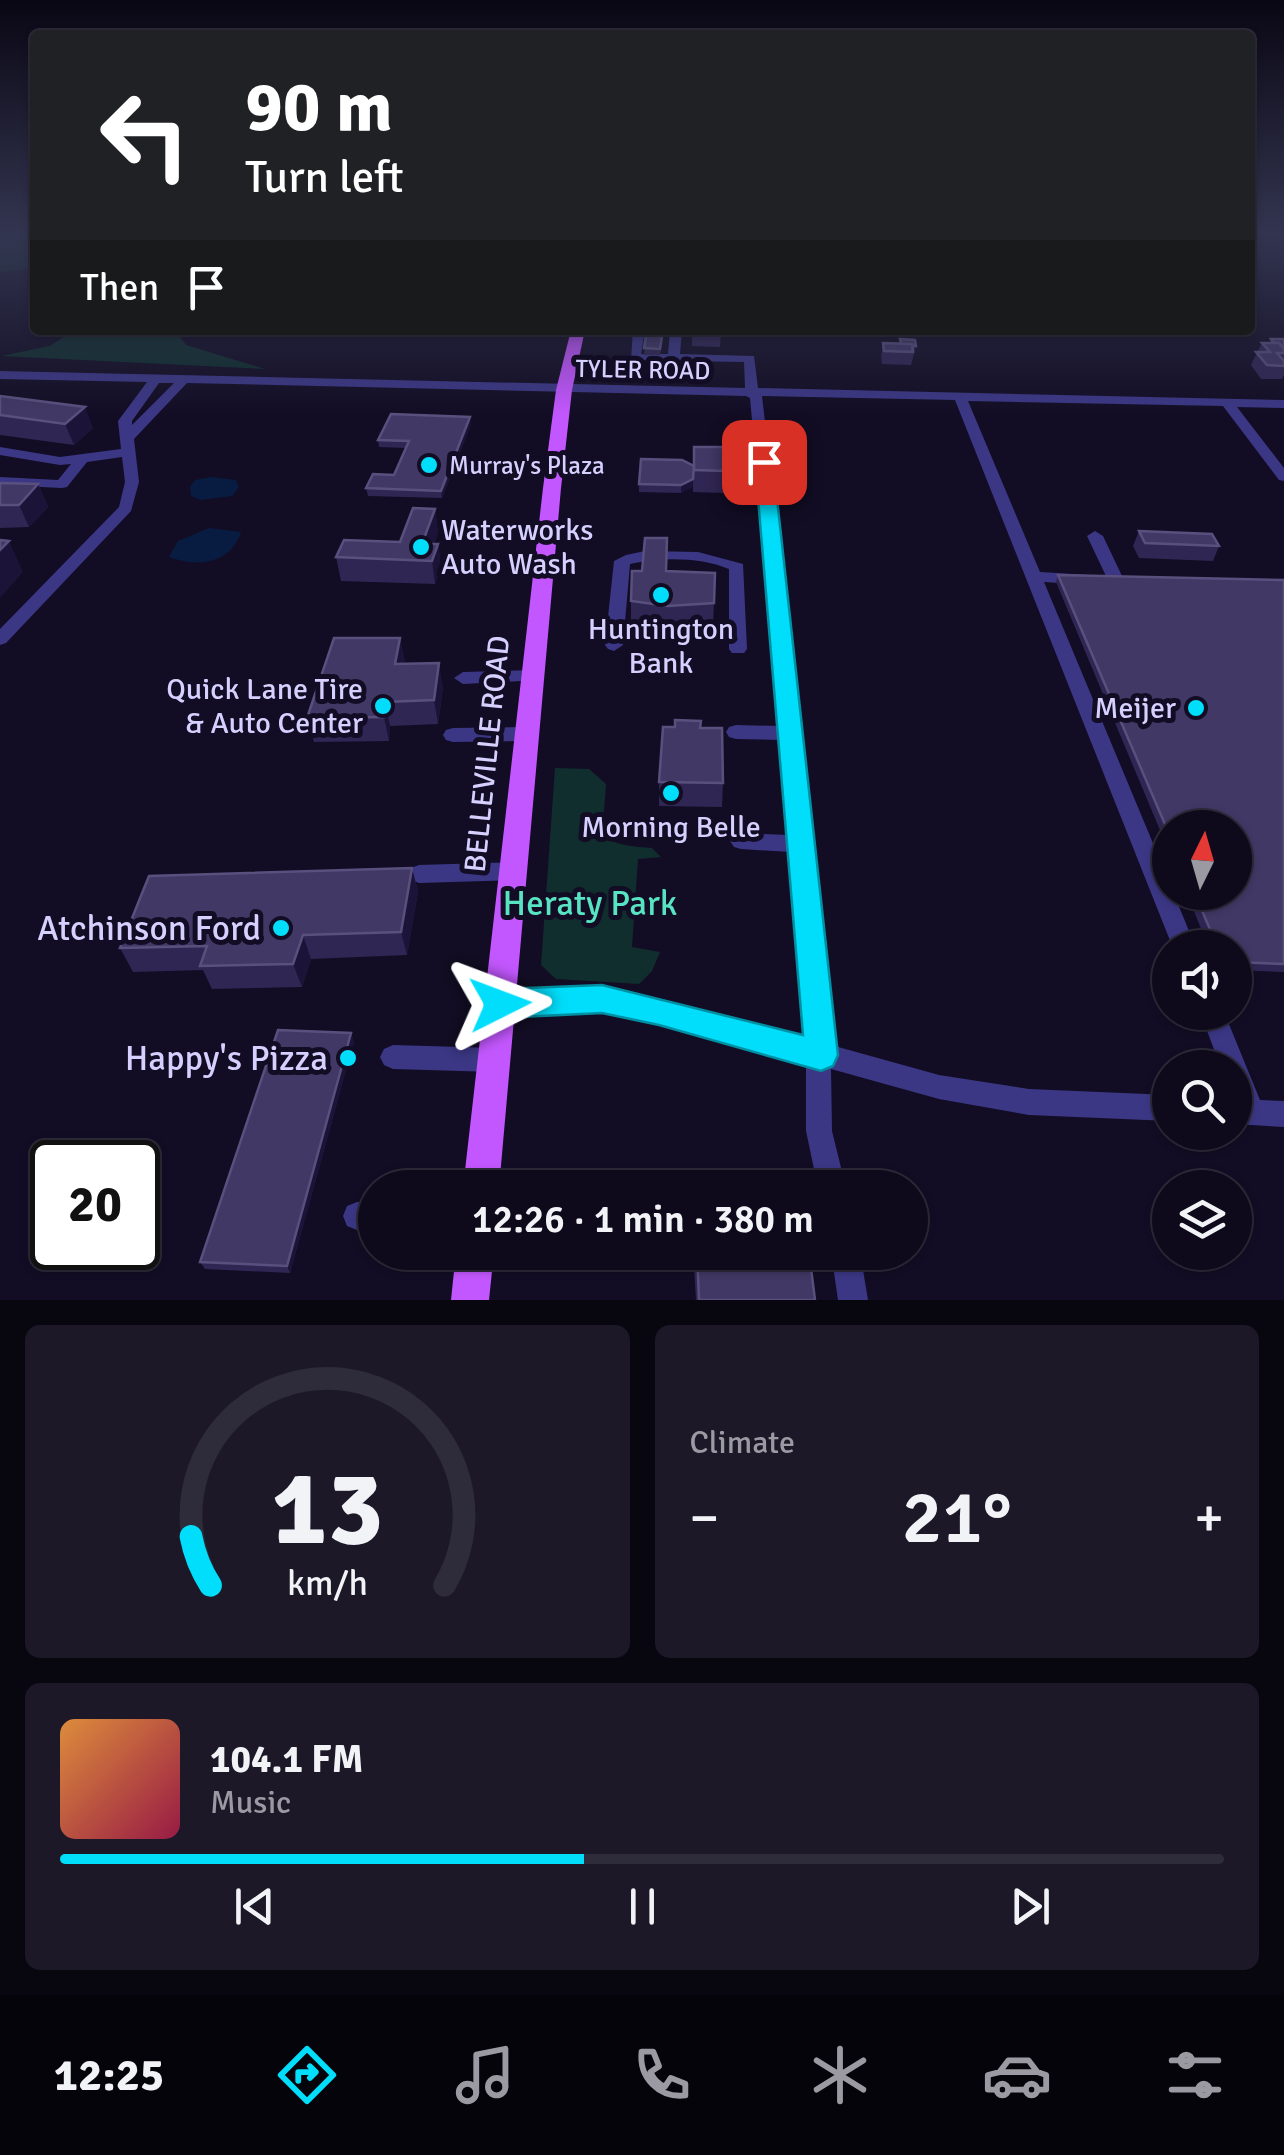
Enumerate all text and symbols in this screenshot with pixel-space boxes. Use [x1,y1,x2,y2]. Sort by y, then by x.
text: 90 m [245,64,393,150]
icon: left [80,70,210,200]
text: Turn left [245,150,404,205]
icon: arrive [179,260,234,315]
text: Then [80,264,159,311]
street label: TYLER ROAD [575,353,711,386]
pin [722,420,807,505]
icon: arrive [737,435,792,490]
place label: Murray's Plaza [449,450,605,481]
marker: Murray's Plaza [418,454,440,476]
place label: Waterworks Auto Wash [441,512,593,583]
marker: Waterworks Auto Wash [410,536,432,558]
marker: Huntington Bank [650,584,672,606]
place label: Huntington Bank [588,611,734,682]
street label: BELLEVILLE ROAD [457,634,518,874]
place label: Quick Lane Tire & Auto Center [166,671,363,742]
place label: Meijer [1094,690,1176,727]
marker: Quick Lane Tire & Auto Center [372,695,394,717]
marker: Meijer [1185,697,1207,719]
marker: Morning Belle [660,782,682,804]
place label: Morning Belle [581,809,761,846]
north arrow [1152,810,1252,910]
map controls [1152,810,1252,1270]
park label: Heraty Park [503,882,677,925]
place label: Atchinson Ford [37,907,261,950]
marker: Atchinson Ford [270,917,292,939]
button: sound [1152,930,1252,1030]
position arrow [448,952,552,1056]
place label: Happy's Pizza [125,1037,328,1080]
marker: Happy's Pizza [337,1047,359,1069]
button: search [1152,1050,1252,1150]
speed limit sign: 20 [30,1140,160,1270]
button: layers [1152,1170,1252,1270]
text: 12:26 · 1 min · 380 m [472,1196,814,1243]
text: Climate [690,1423,795,1462]
text: 13 [271,1445,383,1573]
text: 21° [902,1471,1012,1564]
text: − [690,1484,719,1552]
text: + [1194,1484,1224,1552]
text: km/h [287,1561,368,1605]
text: 104.1 FM [210,1736,363,1783]
text: Music [210,1783,291,1822]
icon: previous [227,1879,282,1934]
icon: pause [615,1879,670,1934]
icon: next [1003,1879,1058,1934]
icon: directions [272,2040,342,2110]
icon: music [450,2040,520,2110]
icon: phone [627,2040,697,2110]
icon: climate [805,2040,875,2110]
icon: car [982,2040,1052,2110]
icon: filters [1160,2040,1230,2110]
text: 12:25 [54,2048,164,2103]

